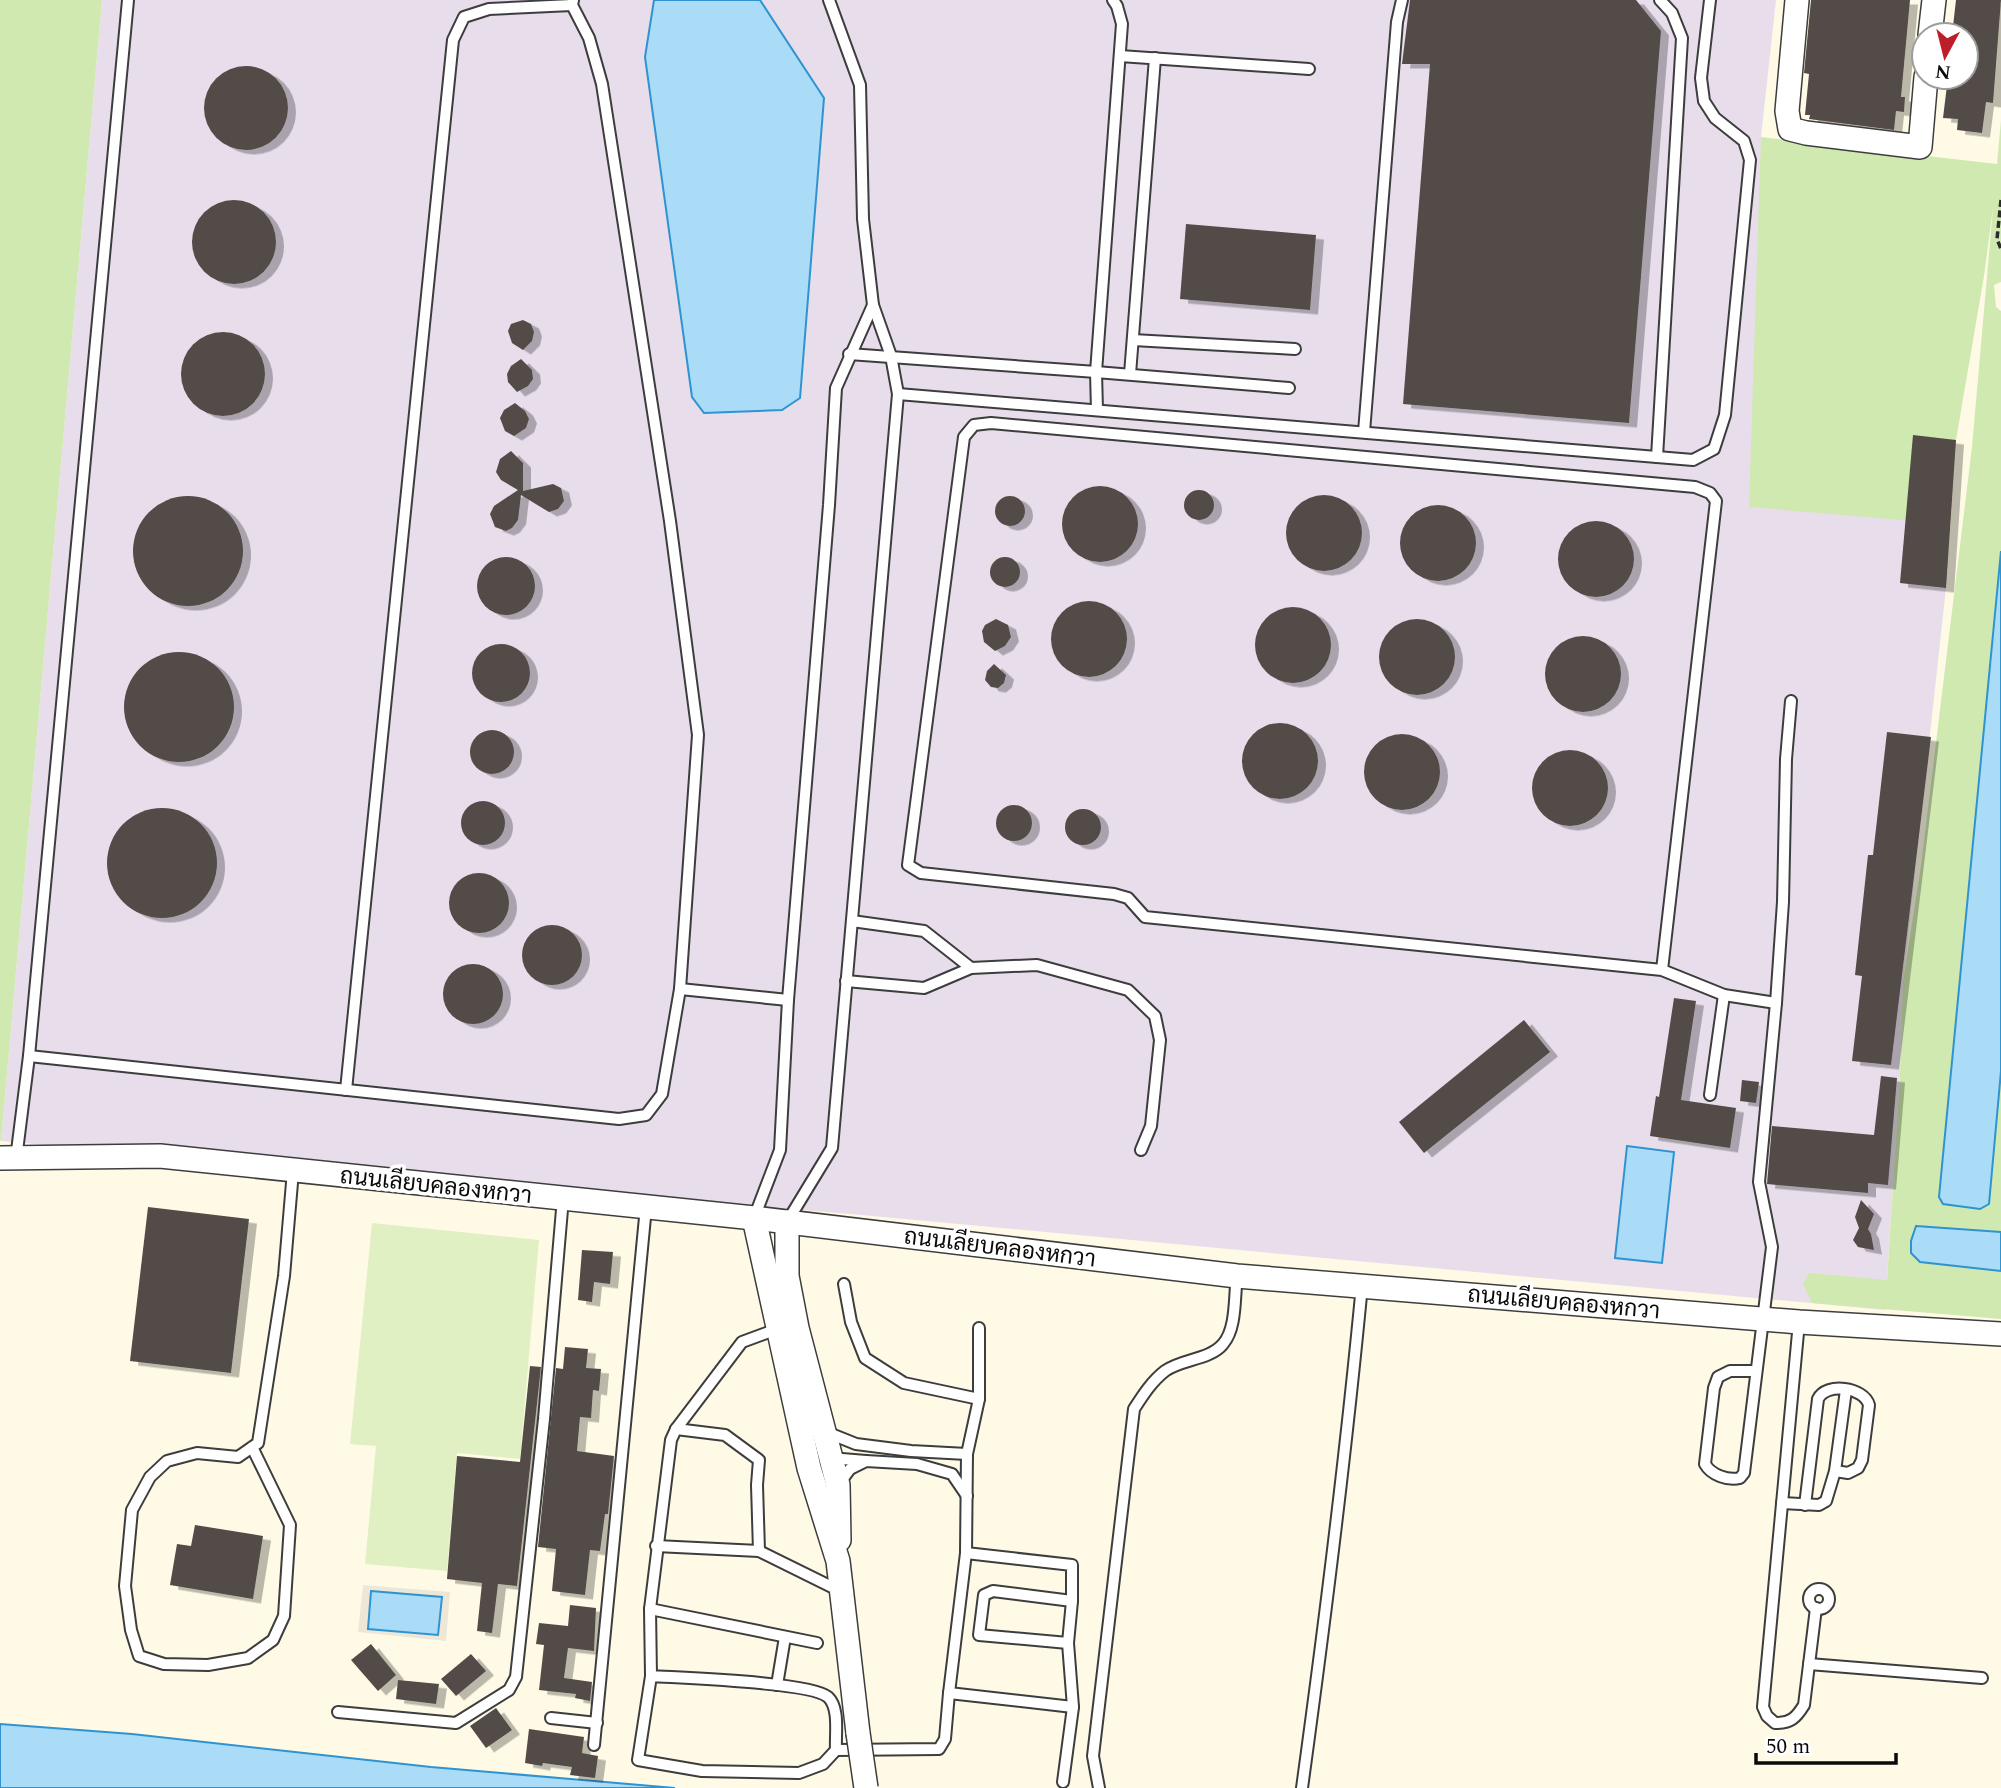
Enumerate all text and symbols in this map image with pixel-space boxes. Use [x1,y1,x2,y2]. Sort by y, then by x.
north arrow [1910,21,1980,91]
text: N [1934,56,1953,87]
street label: ถนนเลียบคลองหกวา [338,1159,534,1214]
street label: ถนนเลียบคลองหกวา [902,1219,1098,1278]
street label: ถนนเลียบคลองหกวา [1466,1278,1662,1329]
scale bar [1756,1722,1896,1766]
text: 50 m [1766,1731,1810,1763]

